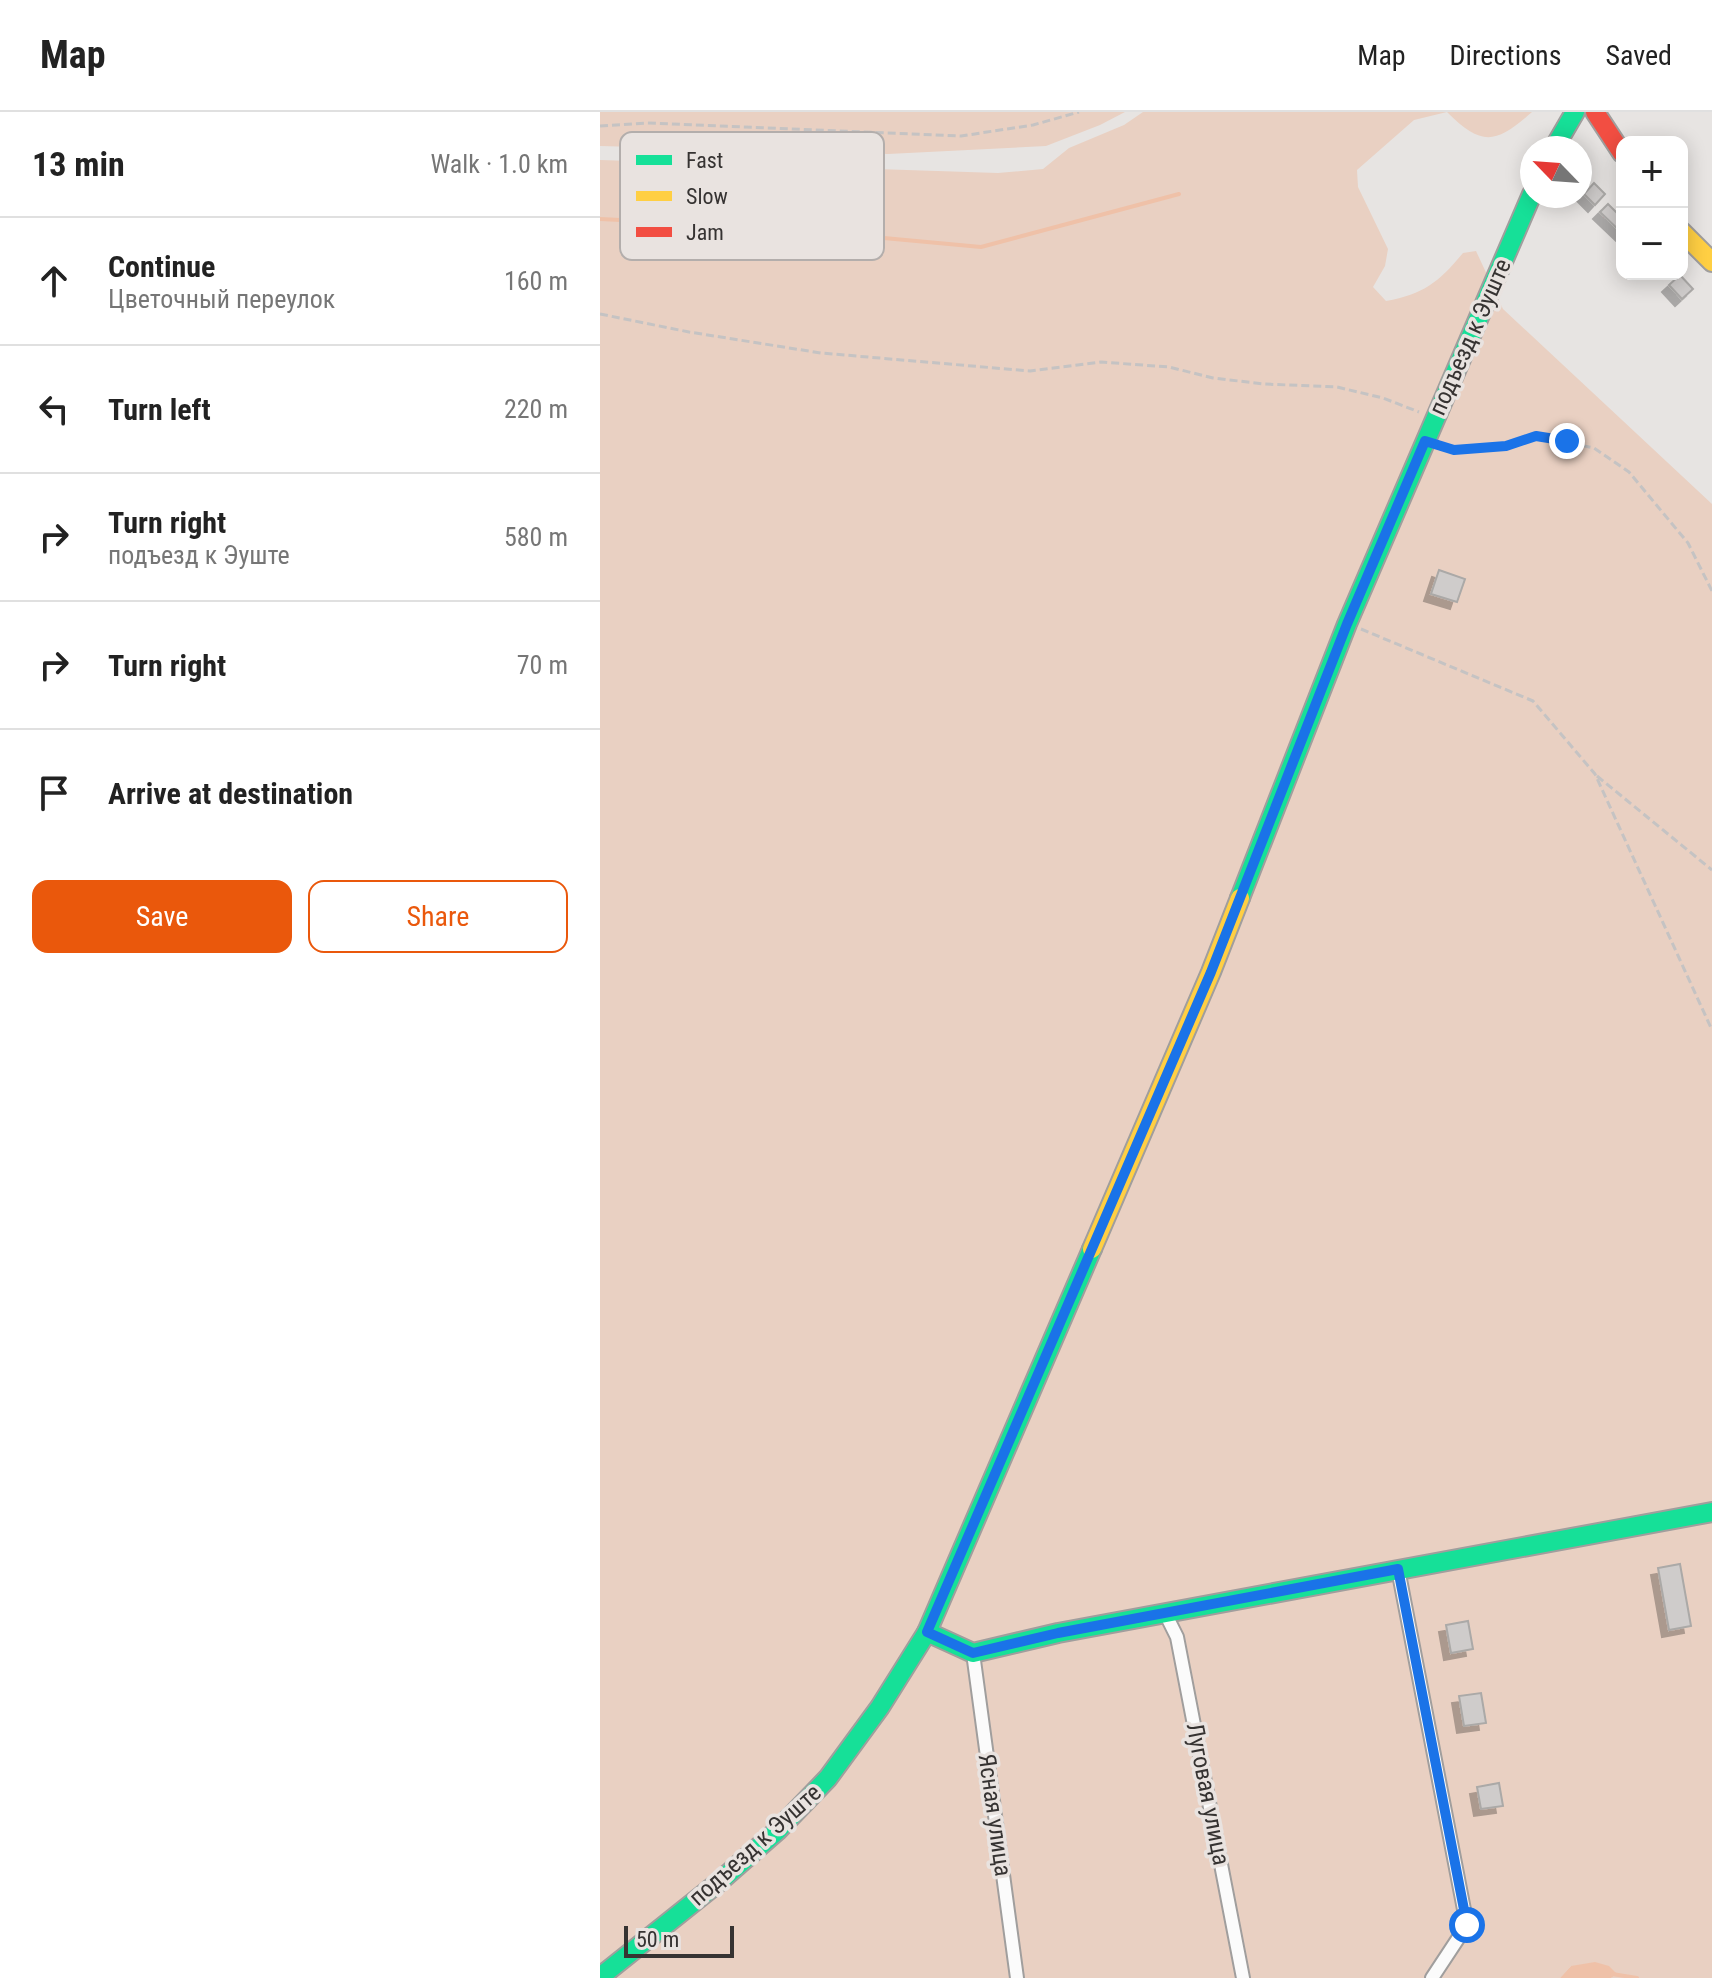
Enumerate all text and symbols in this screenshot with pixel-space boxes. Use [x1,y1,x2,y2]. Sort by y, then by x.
text: Map [40,33,106,77]
text: Map [1357,39,1406,72]
text: Directions [1450,39,1561,72]
text: Saved [1605,39,1672,72]
legend [620,132,884,260]
north arrow [1520,136,1592,208]
map controls [1616,136,1688,280]
button: + [1616,136,1688,208]
text: 13 min [32,144,125,184]
text: Fast [686,148,723,173]
text: Walk · 1.0 km [430,149,568,179]
text: Slow [686,184,728,209]
button: − [1616,208,1688,280]
text: Jam [686,220,724,245]
text: Continue [108,249,215,284]
street label: подъезд к Эуште [1423,255,1517,419]
icon: ahead [32,259,76,303]
text: 160 m [504,266,568,296]
text: Цветочный переулок [108,284,335,314]
icon: left [32,387,76,431]
text: Turn left [108,392,211,427]
text: 220 m [504,394,568,424]
route end [1549,423,1585,459]
text: Turn right [108,505,226,540]
icon: right [32,515,76,559]
text: 580 m [504,522,568,552]
text: подъезд к Эуште [108,540,290,570]
icon: right [32,643,76,687]
text: Turn right [108,648,226,683]
text: 70 m [517,650,568,680]
icon: arrive [32,771,76,815]
text: Arrive at destination [108,776,353,811]
button: Save [32,880,292,953]
button: Share [308,880,568,953]
street label: Луговая улица [1180,1721,1236,1867]
street label: Ясная улица [973,1752,1017,1878]
street label: подъезд к Эуште [683,1778,827,1912]
route start [1449,1907,1485,1943]
scale bar [624,1922,734,1958]
text: 50 m [636,1927,679,1952]

